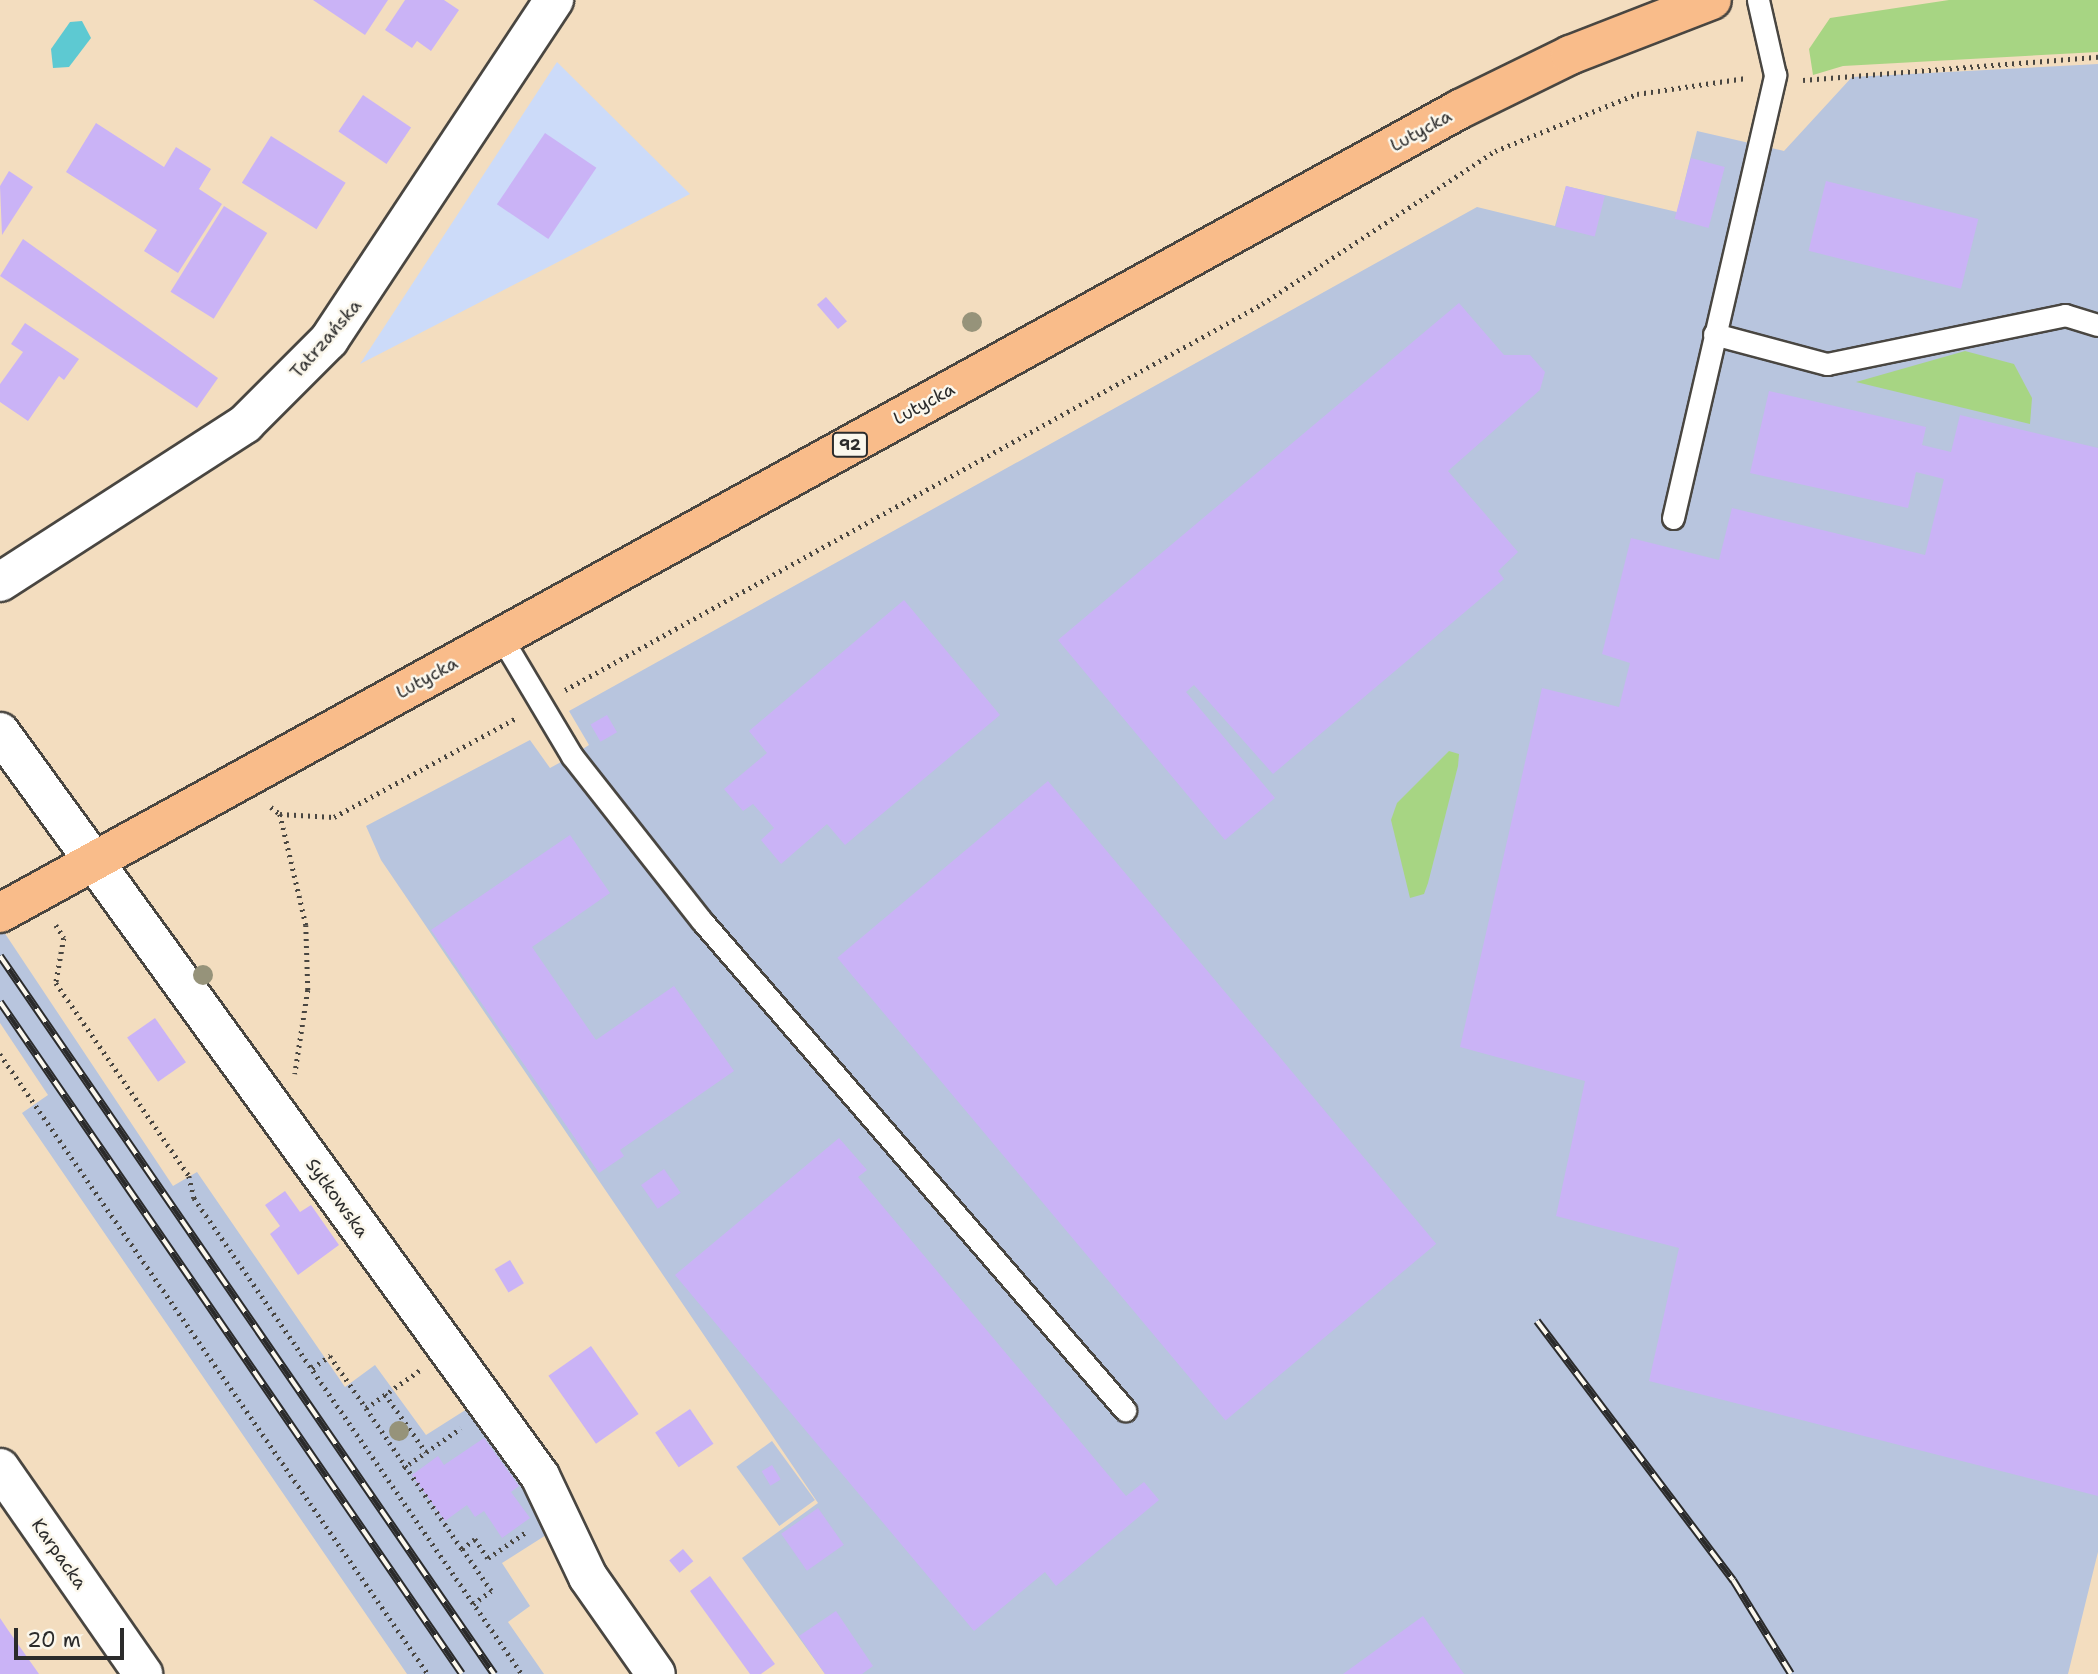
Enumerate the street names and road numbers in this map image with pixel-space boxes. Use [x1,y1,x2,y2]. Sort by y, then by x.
street label: Lutycka [1386,105,1456,157]
street label: Tatrzańska [286,295,366,383]
street label: Lutycka [889,378,959,430]
road number: 92 [831,432,869,458]
street label: Lutycka [392,652,462,704]
street label: Sytkowska [301,1154,373,1242]
street label: Karpacka [27,1515,91,1593]

